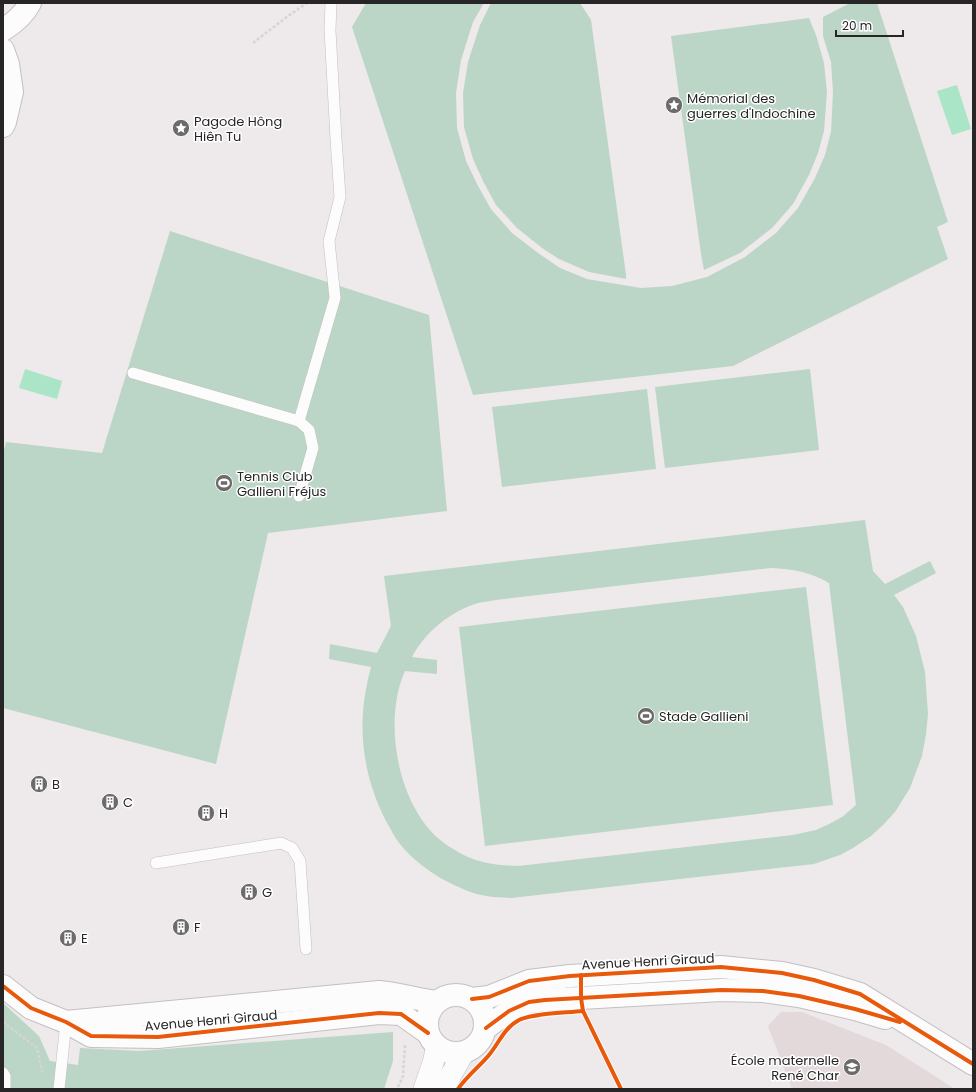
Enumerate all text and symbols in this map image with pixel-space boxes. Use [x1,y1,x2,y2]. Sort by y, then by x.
scale bar [836,12,903,38]
text: 20 m [842,17,872,34]
place label: Mémorial des guerres d'Indochine [687,89,815,123]
place icon: Mémorial des guerres d'Indochine [664,95,684,115]
place label: Pagode Hông Hiên Tu [194,112,282,146]
place icon: Pagode Hông Hiên Tu [171,118,191,138]
place label: Tennis Club Gallieni Fréjus [237,467,327,501]
sports icon: Tennis Club Gallieni Fréjus [214,473,234,493]
sports icon: Stade Gallieni [636,706,656,726]
place label: Stade Gallieni [659,707,749,726]
building icon: B [29,774,49,794]
place label: B [52,775,60,794]
building icon: C [100,792,120,812]
place label: C [123,793,133,812]
building icon: H [196,803,216,823]
place label: H [219,804,228,823]
building icon: G [239,882,259,902]
place label: G [262,883,272,902]
building icon: F [171,917,191,937]
place label: F [194,918,201,937]
building icon: E [58,928,78,948]
place label: E [81,929,88,948]
street label: Avenue Henri Giraud [581,949,715,974]
street label: Avenue Henri Giraud [144,1005,278,1036]
place label: École maternelle René Char [731,1051,839,1085]
school or university icon: École maternelle René Char [842,1057,862,1077]

